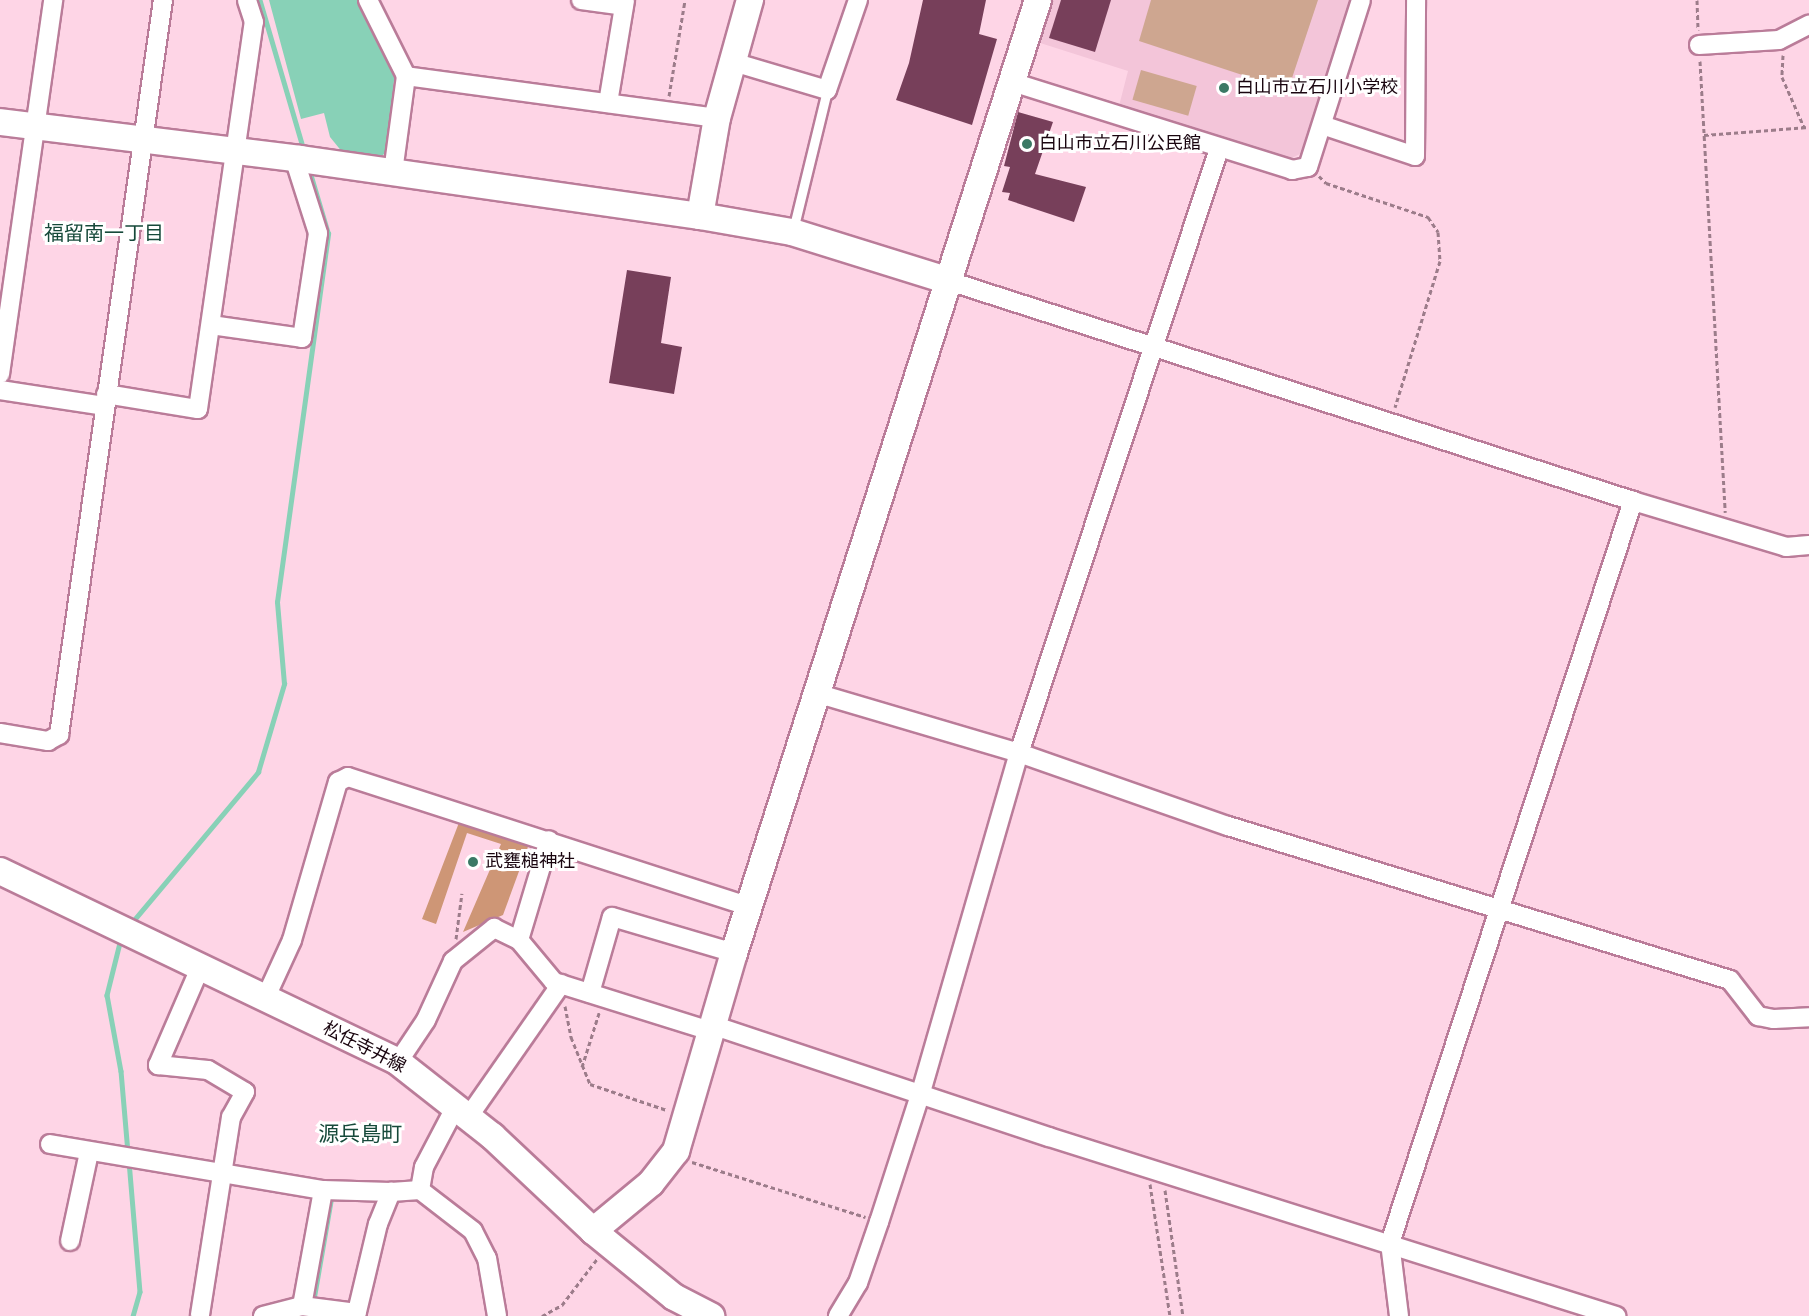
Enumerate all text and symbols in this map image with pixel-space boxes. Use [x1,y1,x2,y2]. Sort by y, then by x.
place label: 白山市立石川小学校 [1236,77,1398,99]
marker: 白山市立石川小学校 [1217,81,1231,95]
place label: 白山市立石川公民館 [1039,133,1201,155]
marker: 白山市立石川公民館 [1020,137,1034,151]
district label: 福留南一丁目 [44,222,164,246]
place label: 武甕槌神社 [485,851,575,873]
marker: 武甕槌神社 [466,855,480,869]
street label: 松任寺井線 [319,1018,409,1078]
district label: 源兵島町 [318,1121,402,1147]

